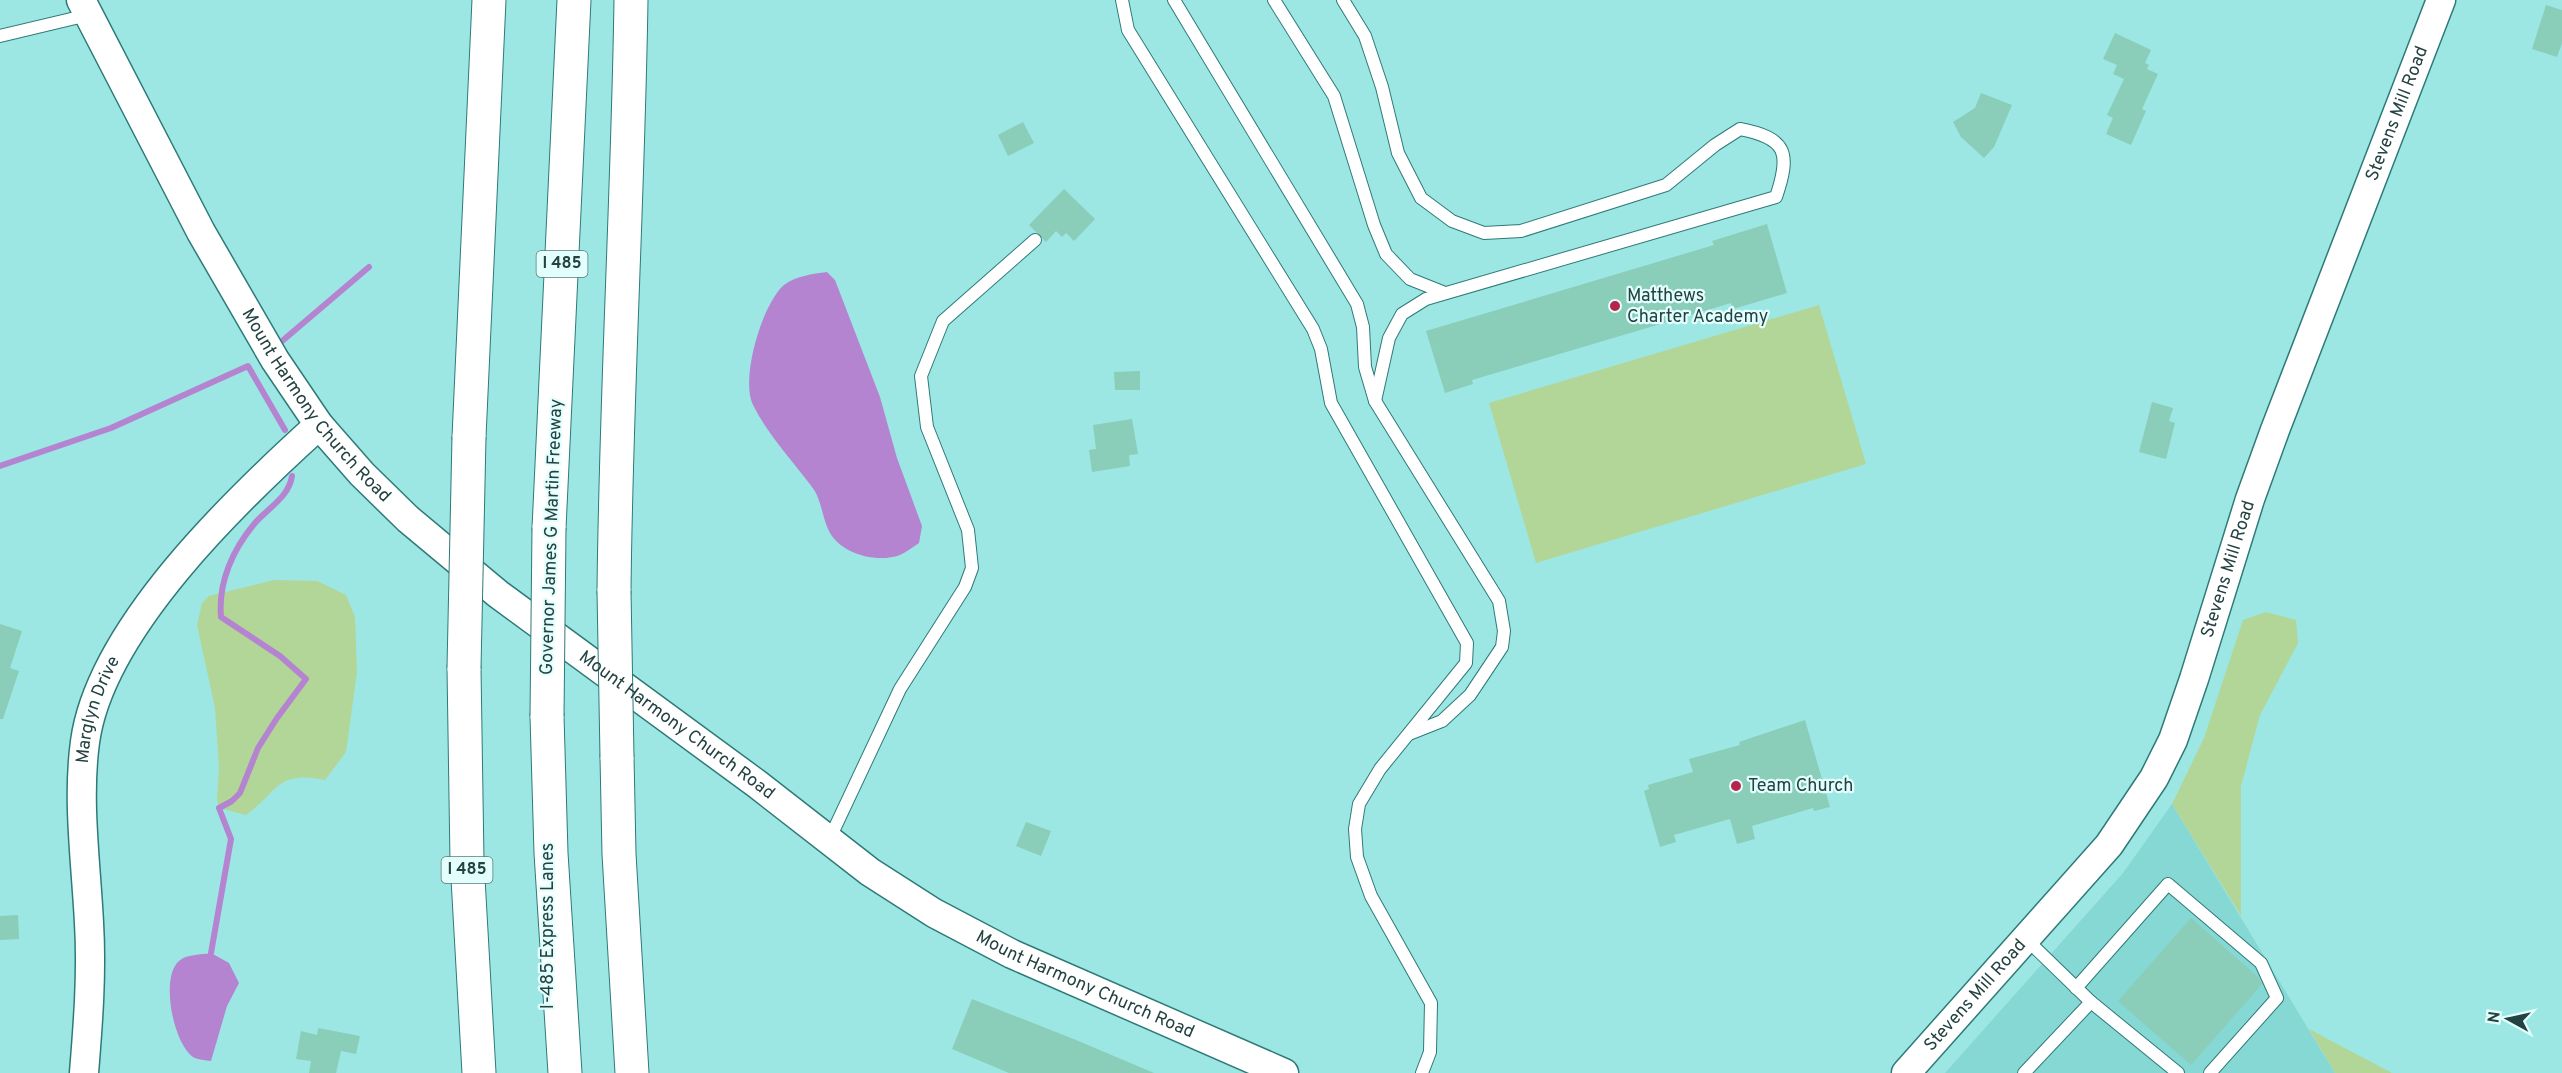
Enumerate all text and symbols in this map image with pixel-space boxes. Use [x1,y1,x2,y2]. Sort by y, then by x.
street label: Stevens Mill Road [2361,43,2434,184]
road number: I 485 [536,251,588,277]
place label: Matthews Charter Academy [1627,285,1768,329]
marker: Matthews Charter Academy [1608,299,1622,313]
street label: Mount Harmony Church Road [236,304,396,507]
street label: Governor James G Martin Freeway [536,398,568,676]
street label: Stevens Mill Road [2196,498,2260,641]
street label: Mount Harmony Church Road [574,646,779,805]
street label: Marglyn Drive [71,652,125,764]
place label: Team Church [1748,775,1853,798]
marker: Team Church [1729,779,1743,793]
street label: I-485 Express Lanes [537,843,560,1009]
road number: I 485 [442,857,492,883]
street label: Mount Harmony Church Road [972,925,1198,1044]
street label: Stevens Mill Road [1919,934,2031,1056]
north arrow [2478,989,2538,1049]
text: N [2484,1010,2506,1024]

